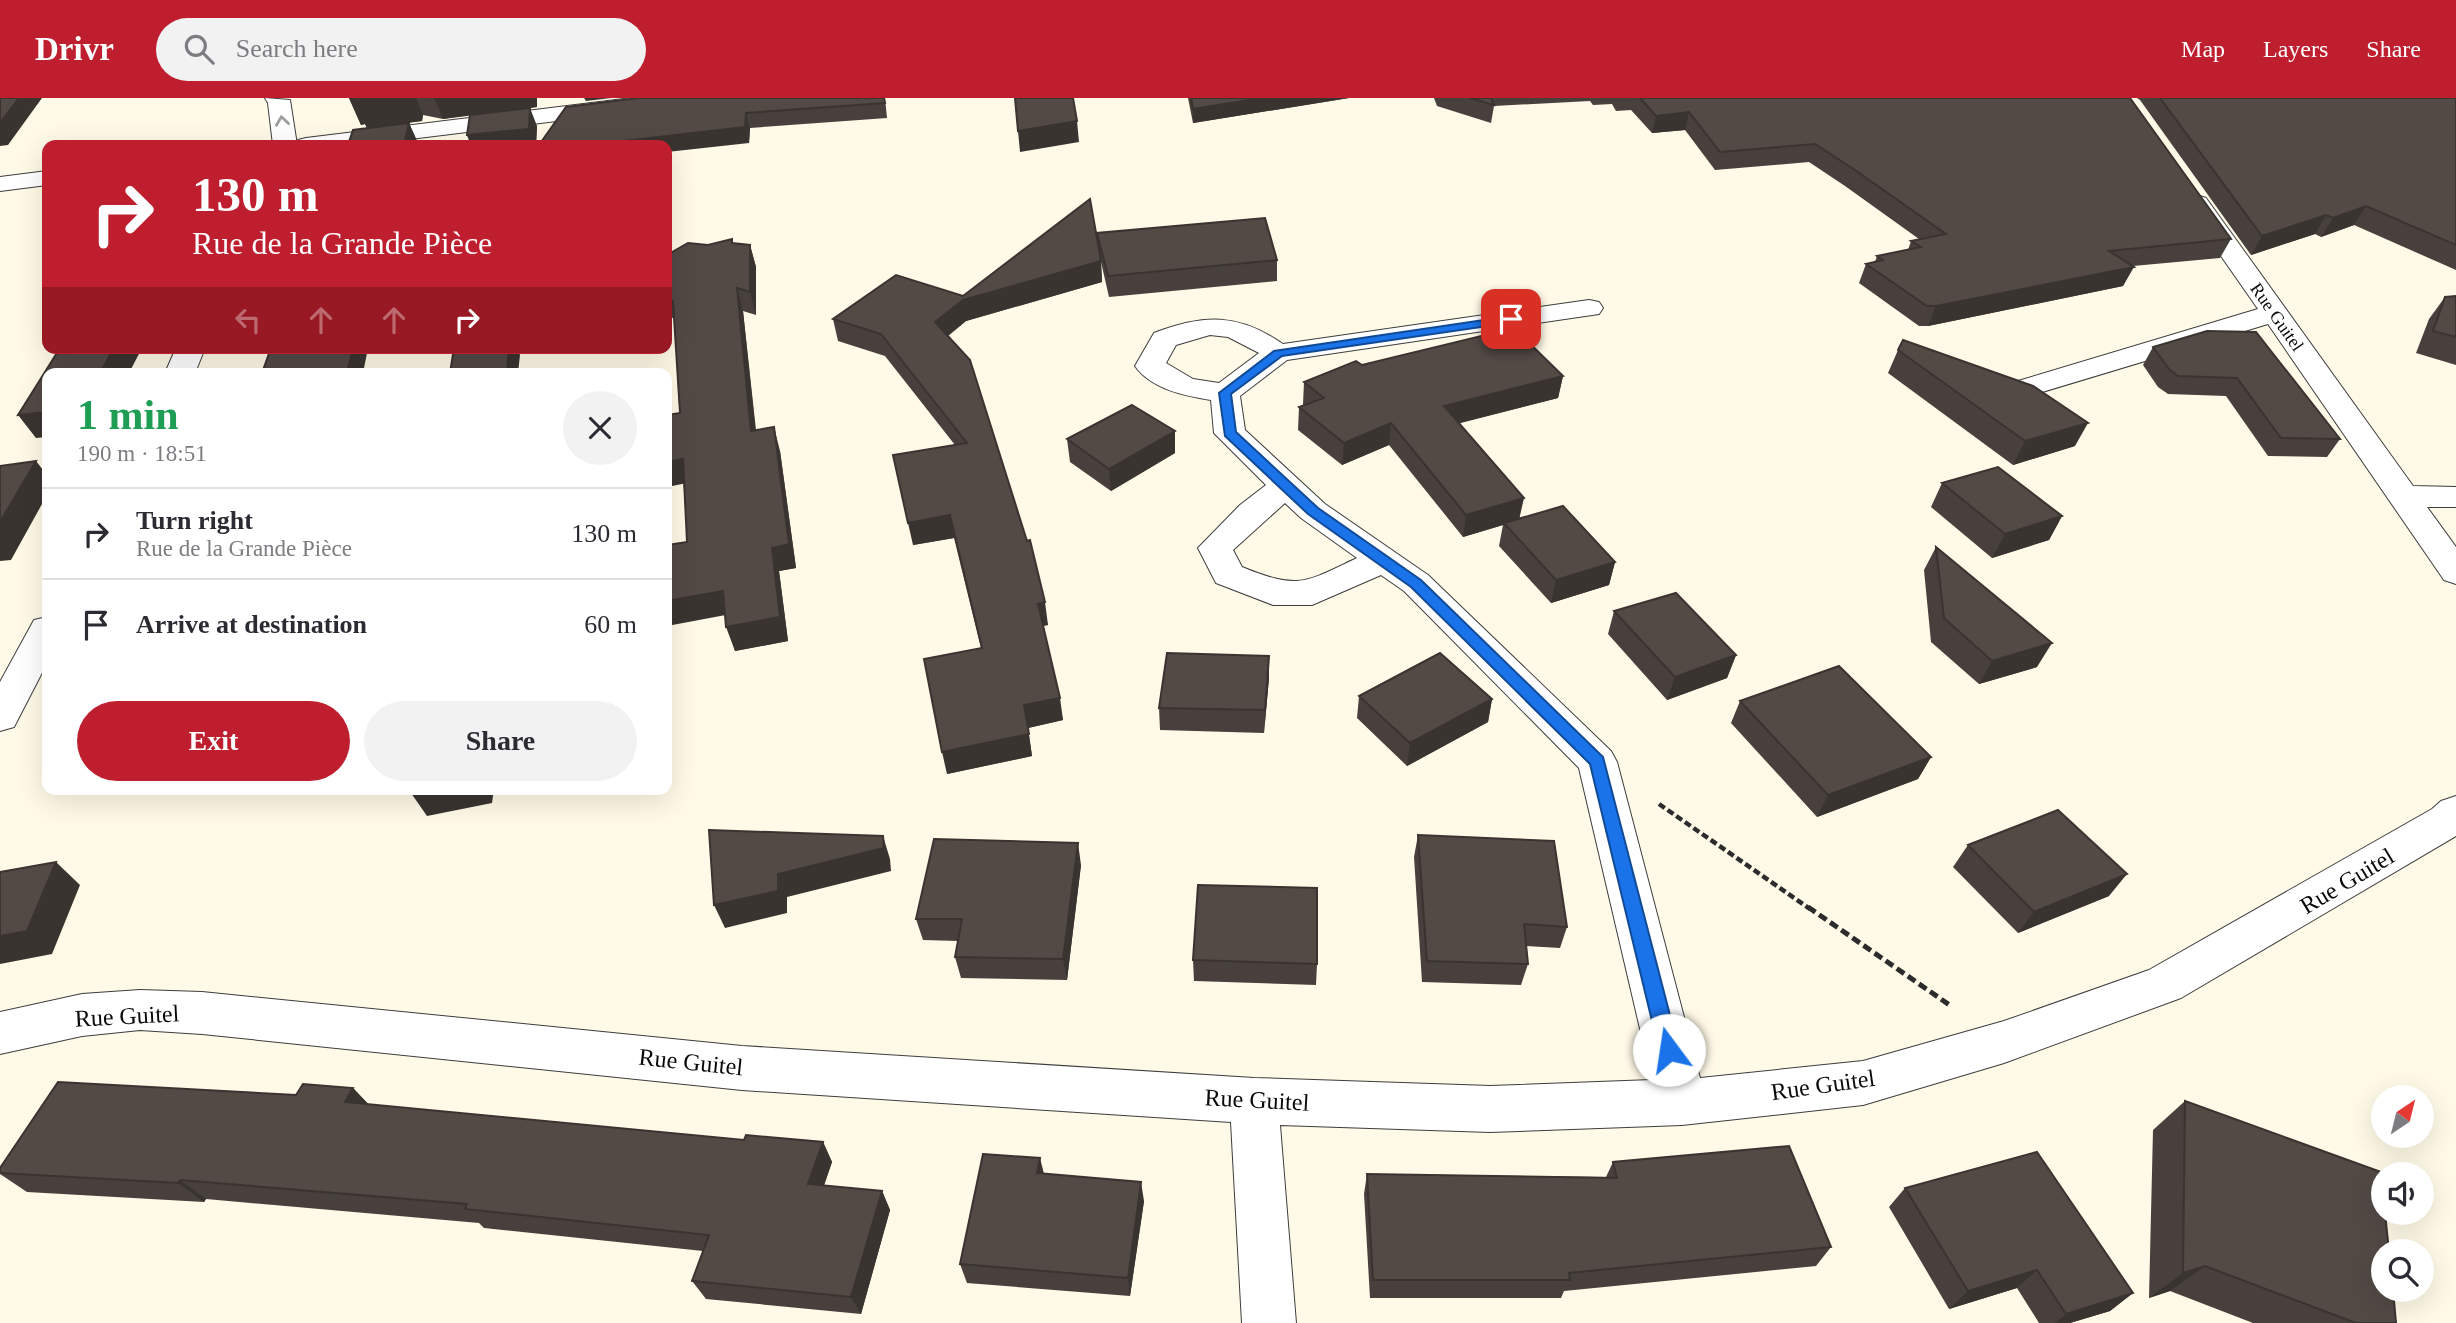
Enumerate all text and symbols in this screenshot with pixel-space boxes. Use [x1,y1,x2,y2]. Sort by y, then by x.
search box [156,18,646,81]
icon: search [180,30,218,68]
text: Drivr [35,31,114,67]
text: Search here [236,34,358,63]
text: Map [2181,36,2225,62]
text: Layers [2263,36,2328,62]
text: Share [2366,36,2421,62]
one-way arrow [274,115,289,127]
text: 130 m [192,167,319,222]
icon: right [77,168,168,259]
text: Rue de la Grande Pièce [192,225,492,261]
street label: Rue Guitel [2246,279,2308,355]
pin [1481,289,1541,349]
icon: arrive [1492,300,1530,338]
icon: left [229,301,267,339]
icon: ahead [302,301,340,339]
icon: ahead [375,301,413,339]
icon: right [448,301,486,339]
button: close [563,391,637,465]
text: 1 min [77,392,179,438]
text: 190 m · 18:51 [77,441,207,466]
text: Turn right [136,506,253,535]
icon: right [77,515,115,553]
text: 130 m [571,519,637,548]
text: Rue de la Grande Pièce [136,536,352,561]
icon: arrive [77,606,115,644]
text: Arrive at destination [136,610,367,639]
text: 60 m [584,610,637,639]
button: Exit [77,701,350,781]
button: Share [364,701,637,781]
street label: Rue Guitel [2295,843,2399,919]
street label: Rue Guitel [74,1000,180,1032]
position arrow [1632,1013,1706,1087]
street label: Rue Guitel [638,1044,745,1080]
street label: Rue Guitel [1769,1065,1877,1105]
street label: Rue Guitel [1204,1084,1310,1116]
north arrow [2371,1085,2434,1148]
map controls [2371,1085,2434,1302]
button: sound [2371,1162,2434,1225]
button: search [2371,1239,2434,1302]

